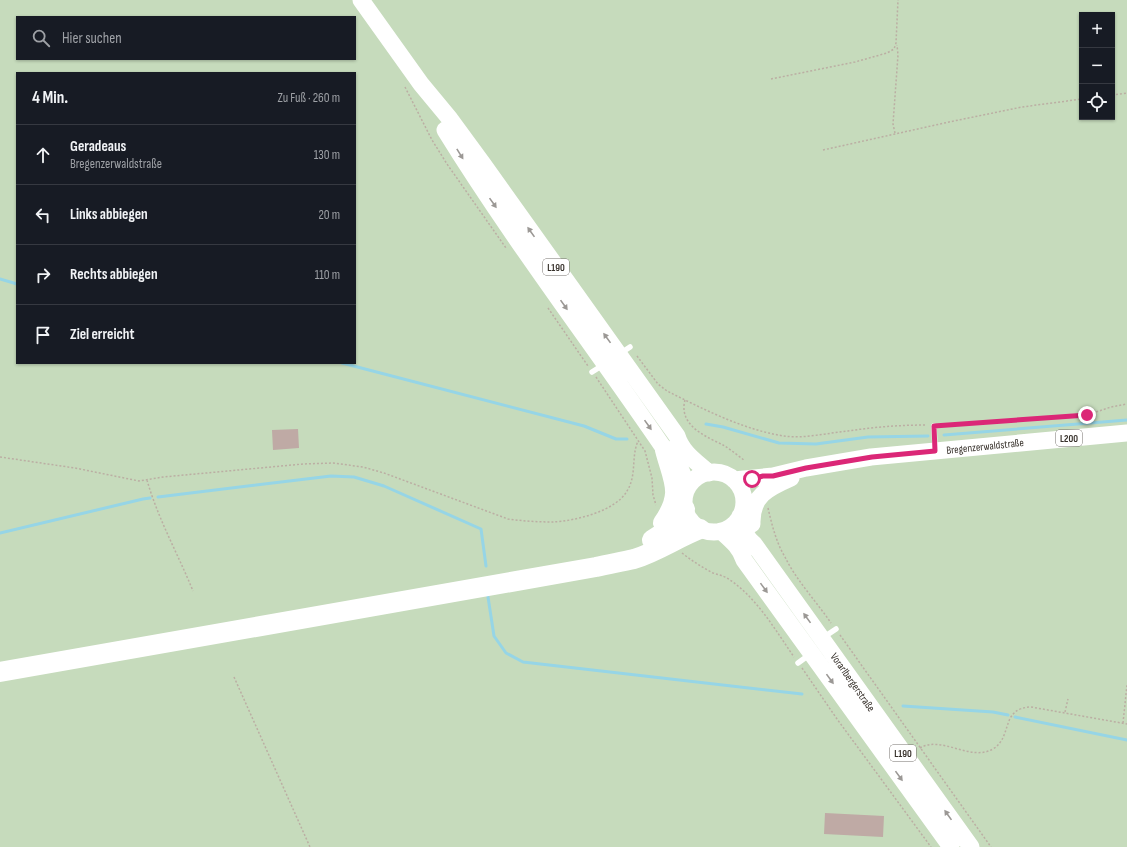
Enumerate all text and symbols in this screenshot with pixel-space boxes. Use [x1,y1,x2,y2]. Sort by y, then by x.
map controls [1079,12,1115,120]
button: + [1079,12,1115,48]
search box [16,16,356,60]
icon: search [30,27,52,49]
text: Hier suchen [62,29,122,48]
button: − [1079,48,1115,84]
button: locate [1079,84,1115,120]
text: 4 Min. [32,88,68,108]
text: Zu Fuß · 260 m [277,90,340,106]
text: Geradeaus [70,137,126,156]
icon: ahead [32,144,54,166]
text: 130 m [314,147,340,163]
one-way arrow [457,148,464,160]
text: Bregenzerwaldstraße [70,156,162,172]
one-way arrow [489,198,497,209]
icon: left [32,204,54,226]
text: Links abbiegen [70,205,148,224]
text: 20 m [318,207,340,223]
one-way arrow [527,227,535,237]
road number: L190 [543,259,569,275]
icon: right [32,264,54,286]
text: Rechts abbiegen [70,265,158,284]
text: 110 m [315,267,340,283]
one-way arrow [560,300,568,311]
icon: arrive [32,324,54,346]
text: Ziel erreicht [70,325,134,344]
one-way arrow [603,333,611,343]
route end [1078,406,1096,424]
one-way arrow [644,420,652,430]
road number: L200 [1056,430,1082,446]
street label: Bregenzerwaldstraße [946,436,1024,457]
route start [743,470,761,488]
one-way arrow [760,583,768,594]
one-way arrow [804,613,812,623]
street label: Vorarlbergerstraße [828,650,878,714]
one-way arrow [825,674,833,684]
road number: L190 [890,745,916,761]
one-way arrow [895,771,904,782]
one-way arrow [944,810,952,821]

